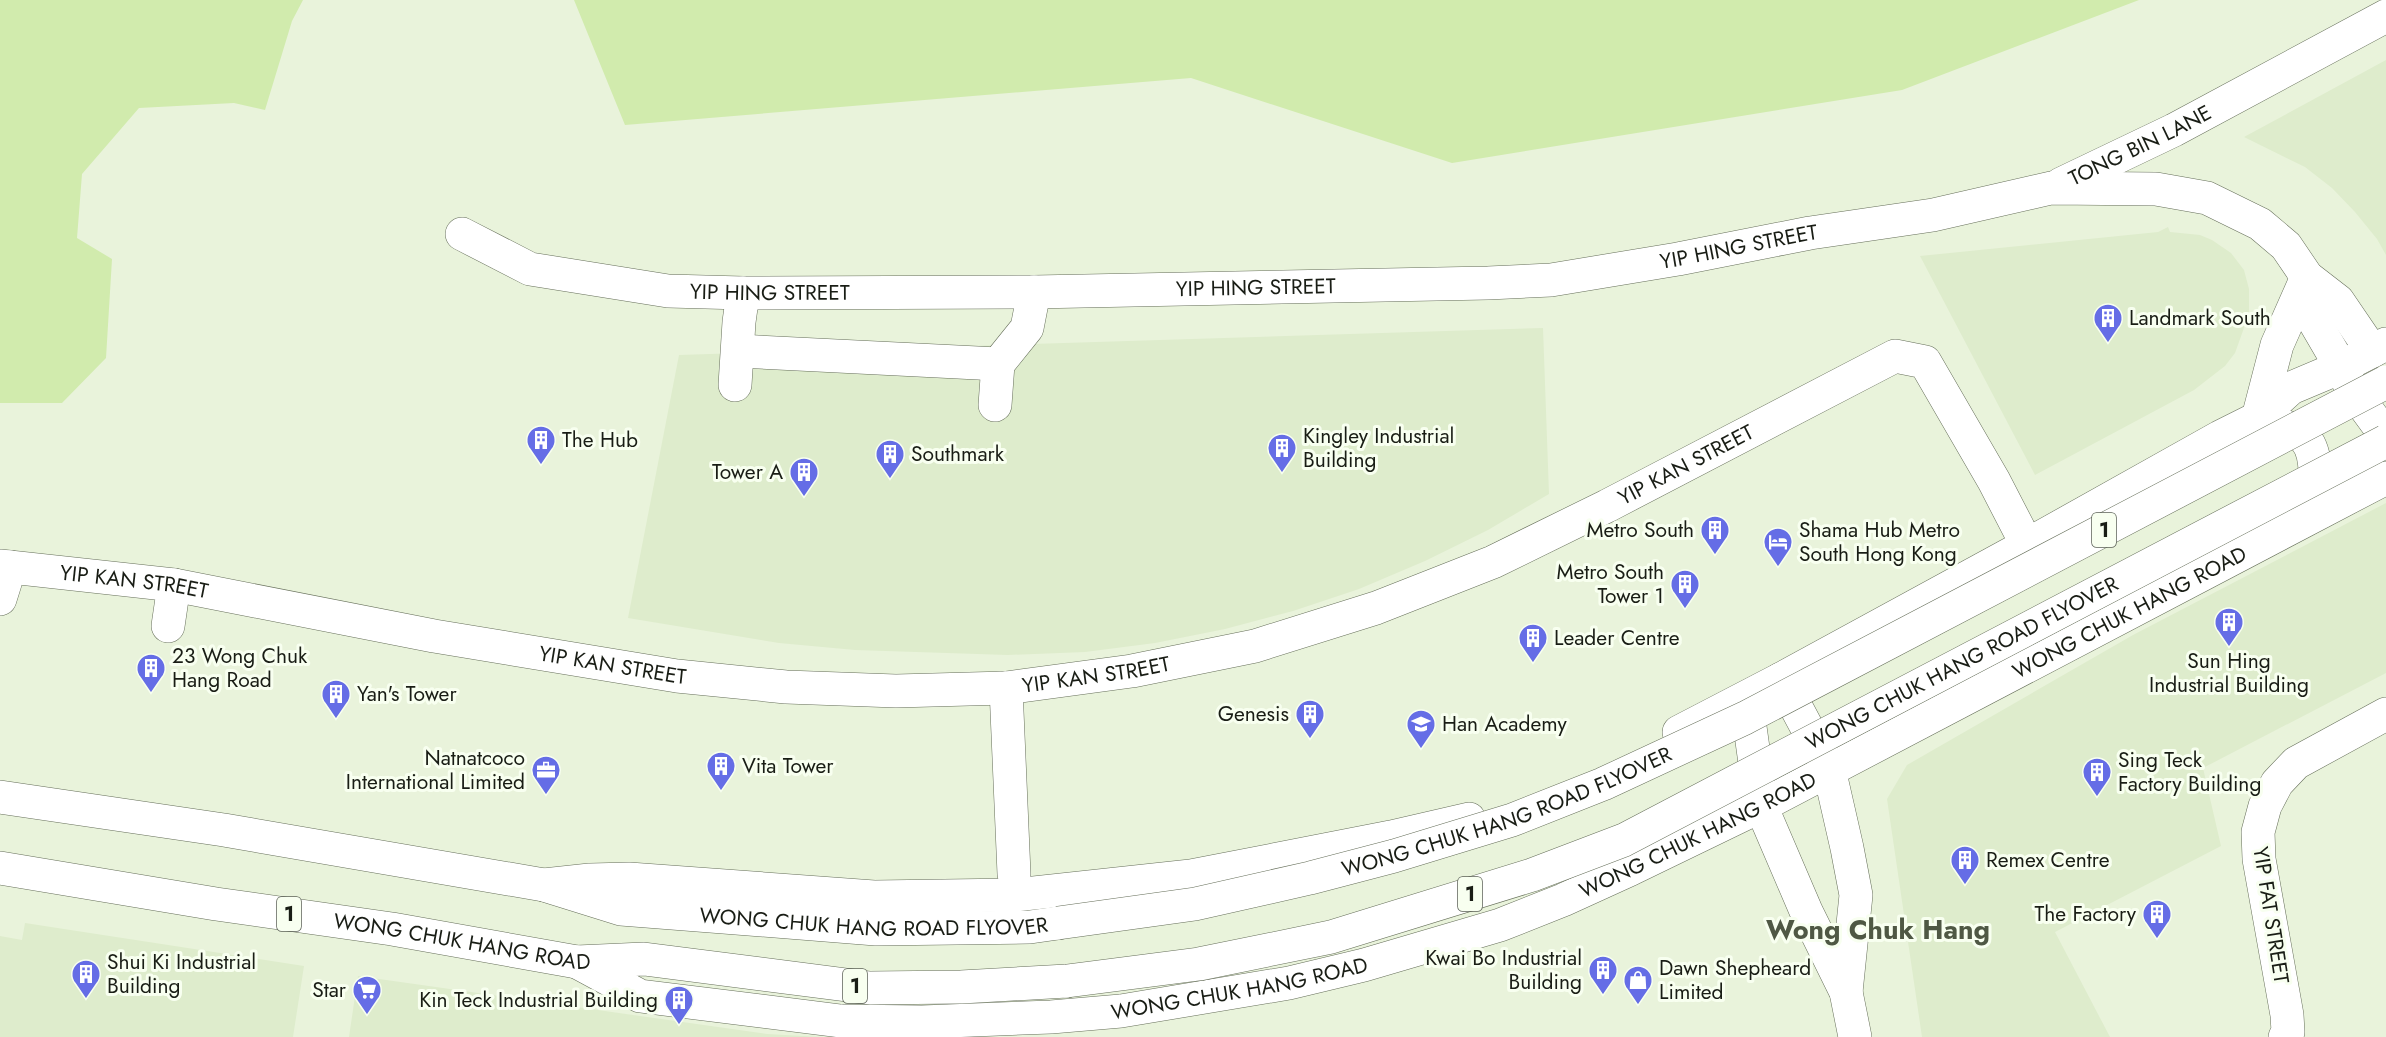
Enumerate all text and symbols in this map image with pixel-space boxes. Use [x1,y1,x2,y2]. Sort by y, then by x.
street label: TONG BIN LANE [2064,98,2217,193]
street label: YIP HING STREET [1658,217,1820,277]
street label: YIP HING STREET [1176,271,1336,304]
street label: YIP HING STREET [689,277,850,308]
building icon: Landmark South [2092,302,2124,344]
place label: Landmark South [2129,303,2271,333]
street label: YIP KAN STREET [1613,417,1759,513]
place label: Kingley Industrial Building [1303,421,1454,475]
building icon: The Hub [525,424,557,466]
place label: The Hub [562,425,638,455]
building icon: Kingley Industrial Building [1266,432,1298,474]
building icon: Southmark [874,438,906,480]
place label: Southmark [911,439,1005,469]
building icon: Tower A [788,456,820,498]
place label: Tower A [712,457,783,487]
road number: 1 [2092,513,2116,547]
building icon: Metro South [1699,514,1731,556]
place label: Metro South [1586,515,1694,545]
place label: Shama Hub Metro South Hong Kong [1799,515,1960,569]
hotel icon: Shama Hub Metro South Hong Kong [1762,526,1794,568]
street label: WONG CHUK HANG ROAD [2007,539,2252,686]
place label: Metro South Tower 1 [1556,557,1664,611]
street label: YIP KAN STREET [58,558,211,606]
building icon: Metro South Tower 1 [1669,568,1701,610]
street label: WONG CHUK HANG ROAD FLYOVER [1800,569,2124,757]
building icon: Sun Hing Industrial Building [2213,606,2245,648]
building icon: Leader Centre [1517,622,1549,664]
place label: Leader Centre [1554,623,1680,653]
street label: YIP KAN STREET [537,638,688,692]
place label: 23 Wong Chuk Hang Road [172,641,308,695]
place label: Sun Hing Industrial Building [2149,646,2309,700]
street label: YIP KAN STREET [1020,649,1173,701]
building icon: 23 Wong Chuk Hang Road [135,652,167,694]
building icon: Yan's Tower [320,678,352,720]
place label: Yan's Tower [357,679,457,709]
building icon: Genesis [1294,698,1326,740]
place label: Genesis [1218,699,1289,729]
school or university icon: Han Academy [1405,708,1437,750]
place label: Han Academy [1442,709,1567,739]
street label: WONG CHUK HANG ROAD FLYOVER [1338,739,1677,884]
place label: Natnatcoco International Limited [346,743,525,797]
place label: Sing Teck Factory Building [2118,745,2261,799]
building icon: Vita Tower [705,750,737,792]
place label: Vita Tower [742,751,834,781]
office icon: Natnatcoco International Limited [530,754,562,796]
building icon: Sing Teck Factory Building [2081,756,2113,798]
street label: WONG CHUK HANG ROAD [1574,765,1822,906]
building icon: Remex Centre [1949,844,1981,886]
street label: YIP FAT STREET [2245,844,2297,986]
place label: Remex Centre [1986,845,2110,875]
road number: 1 [1458,877,1482,911]
road number: 1 [277,897,301,931]
building icon: The Factory [2141,898,2173,940]
place label: The Factory [2035,899,2137,929]
street label: WONG CHUK HANG ROAD FLYOVER [698,900,1050,944]
street label: WONG CHUK HANG ROAD [332,906,591,977]
district label: Wong Chuk Hang [1766,910,1990,949]
place label: Kwai Bo Industrial Building [1425,943,1582,997]
place label: Shui Ki Industrial Building [107,947,256,1001]
street label: WONG CHUK HANG ROAD [1109,950,1371,1027]
place label: Dawn Shepheard Limited [1659,953,1811,1007]
building icon: Kwai Bo Industrial Building [1587,954,1619,996]
building icon: Shui Ki Industrial Building [70,958,102,1000]
shop icon: Dawn Shepheard Limited [1622,964,1654,1006]
road number: 1 [843,969,867,1003]
supermarket icon: Star [351,974,383,1016]
place label: Star [312,975,347,1005]
building icon: Kin Teck Industrial Building [663,984,695,1026]
place label: Kin Teck Industrial Building [419,985,658,1015]

